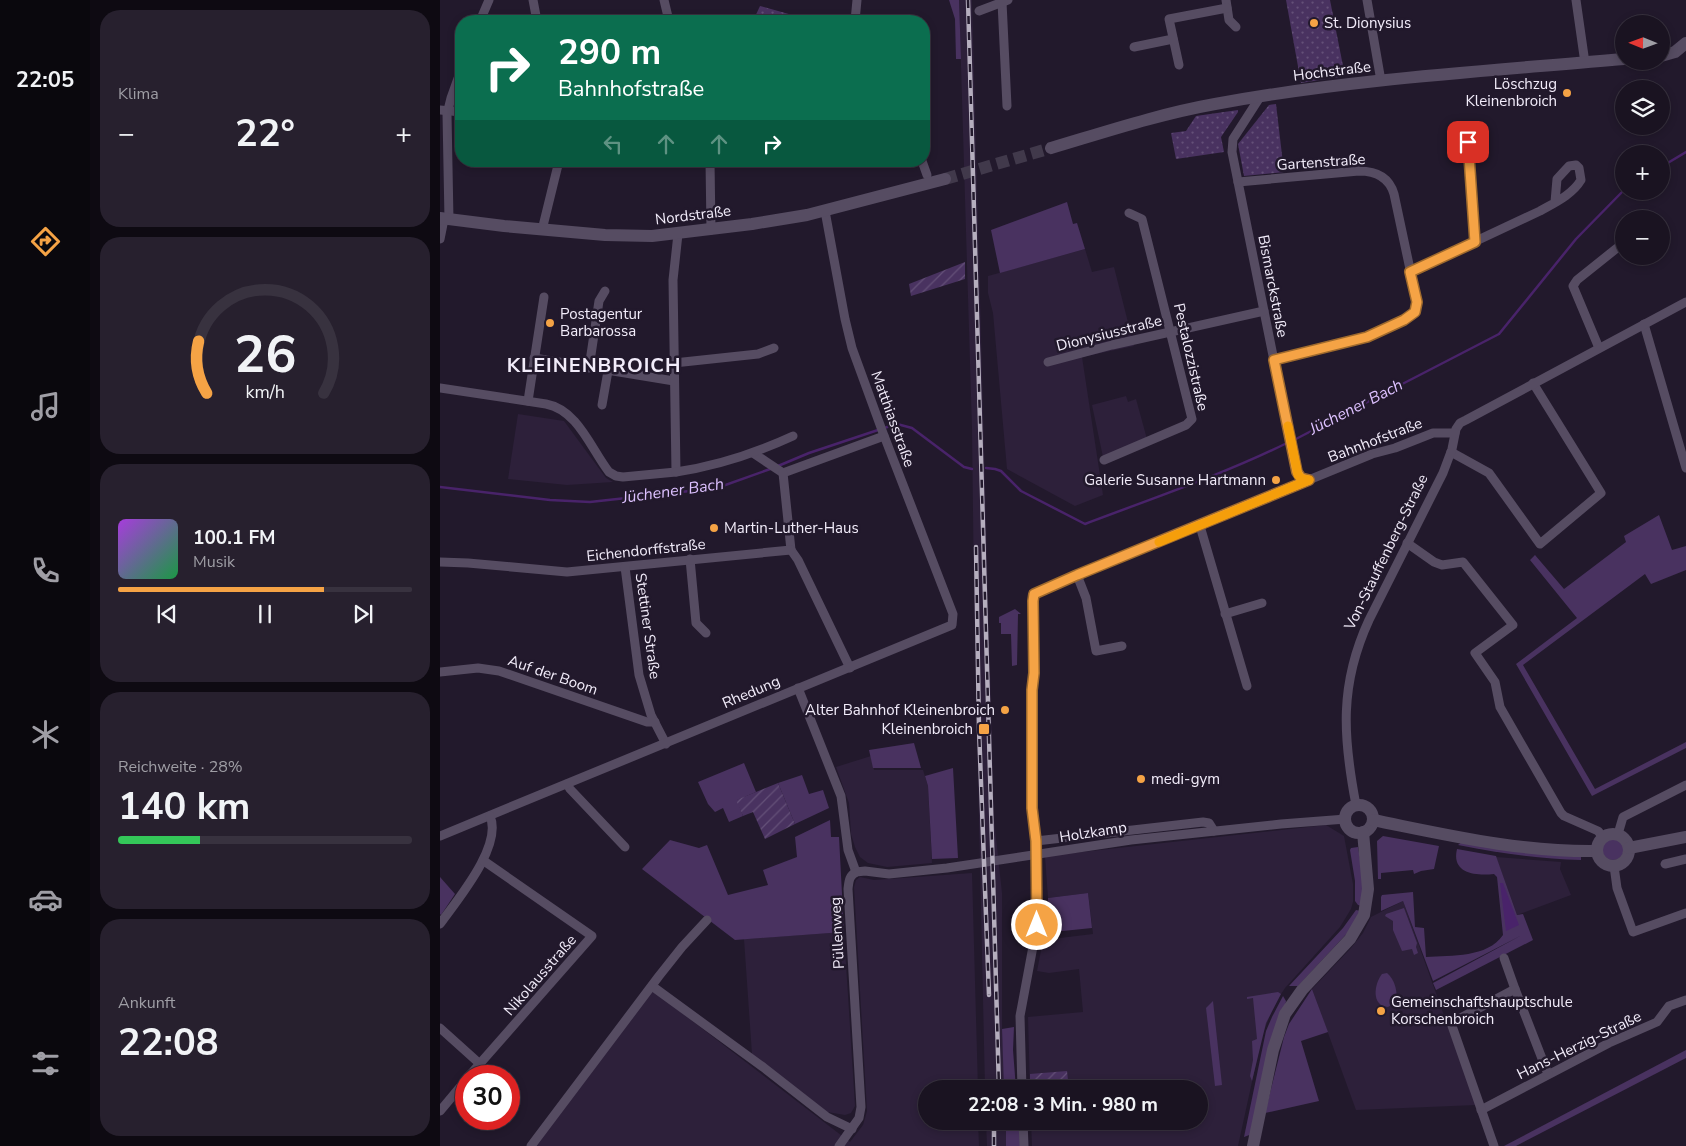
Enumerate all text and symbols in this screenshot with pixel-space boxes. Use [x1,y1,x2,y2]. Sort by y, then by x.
place label: St. Dionysius [1324,13,1411,33]
north arrow [1615,15,1670,70]
map controls [1615,15,1670,265]
marker: St. Dionysius [1308,17,1320,29]
text: 290 m [558,29,661,76]
icon: right [475,35,540,100]
street label: Hochstraße [1292,56,1372,86]
text: 22:05 [16,65,74,95]
text: Bahnhofstraße [558,74,704,104]
place label: Löschzug Kleinenbroich [1465,74,1557,111]
button: layers [1615,80,1670,135]
text: Klima [118,83,159,105]
marker: Löschzug Kleinenbroich [1561,87,1573,99]
text: 22° [235,108,295,159]
text: − [118,115,135,153]
text: + [395,115,412,153]
pin [1447,121,1489,163]
icon: arrive [1454,128,1482,156]
icon: left [599,130,627,158]
icon: ahead [652,130,680,158]
icon: ahead [705,130,733,158]
icon: right [758,130,786,158]
button: + [1615,145,1670,200]
street label: Gartenstraße [1276,149,1366,175]
street label: Nordstraße [654,200,732,230]
button: − [1615,210,1670,265]
icon: directions [28,224,63,259]
street label: Bismarckstraße [1253,233,1293,339]
street label: Pestalozzistraße [1169,301,1213,413]
place label: Postagentur Barbarossa [560,304,643,341]
street label: Dionysiusstraße [1054,310,1164,356]
marker: Postagentur Barbarossa [544,317,556,329]
text: 26 [234,319,296,390]
district label: KLEINENBROICH [507,352,681,379]
street label: Matthiasstraße [866,368,920,470]
water label: Jüchener Bach [1304,374,1407,441]
text: km/h [245,380,285,404]
icon: music [28,389,63,424]
street label: Bahnhofstraße [1325,413,1425,467]
place label: Galerie Susanne Hartmann [1084,470,1266,490]
street label: Von-Stauffenberg-Straße [1339,471,1432,634]
water label: Jüchener Bach [620,473,725,509]
marker: Galerie Susanne Hartmann [1270,474,1282,486]
place label: Martin-Luther-Haus [724,518,859,538]
marker: Martin-Luther-Haus [708,522,720,534]
text: 100.1 FM [193,525,276,551]
street label: Eichendorffstraße [586,534,707,566]
text: Musik [193,551,235,573]
icon: phone [28,553,63,588]
street label: Stettiner Straße [631,572,665,680]
icon: previous [153,600,181,628]
icon: pause [251,600,279,628]
icon: next [349,600,377,628]
street label: Auf der Boom [505,650,601,700]
street label: Rhedung [719,671,783,713]
place label: Alter Bahnhof Kleinenbroich [805,700,995,720]
marker: Alter Bahnhof Kleinenbroich [999,704,1011,716]
icon: climate [28,717,63,752]
place label: Kleinenbroich [881,719,973,739]
marker: Kleinenbroich [977,722,991,736]
text: Reichweite · 28% [118,756,243,778]
place label: medi-gym [1151,769,1220,789]
marker: medi-gym [1135,773,1147,785]
text: 140 km [118,781,250,832]
street label: Holzkamp [1058,817,1128,847]
icon: car [28,882,63,917]
street label: Püllenweg [825,896,849,970]
position arrow [1010,898,1062,950]
street label: Nikolausstraße [499,930,581,1020]
text: Ankunft [118,992,175,1014]
place label: Gemeinschaftshauptschule Korschenbroich [1391,992,1573,1029]
marker: Gemeinschaftshauptschule Korschenbroich [1375,1005,1387,1017]
street label: Hans-Herzig-Straße [1513,1006,1645,1084]
text: 22:08 [118,1017,219,1068]
icon: filters [28,1046,63,1081]
speed limit sign: 30 [455,1065,520,1130]
text: 22:08 · 3 Min. · 980 m [968,1092,1158,1118]

